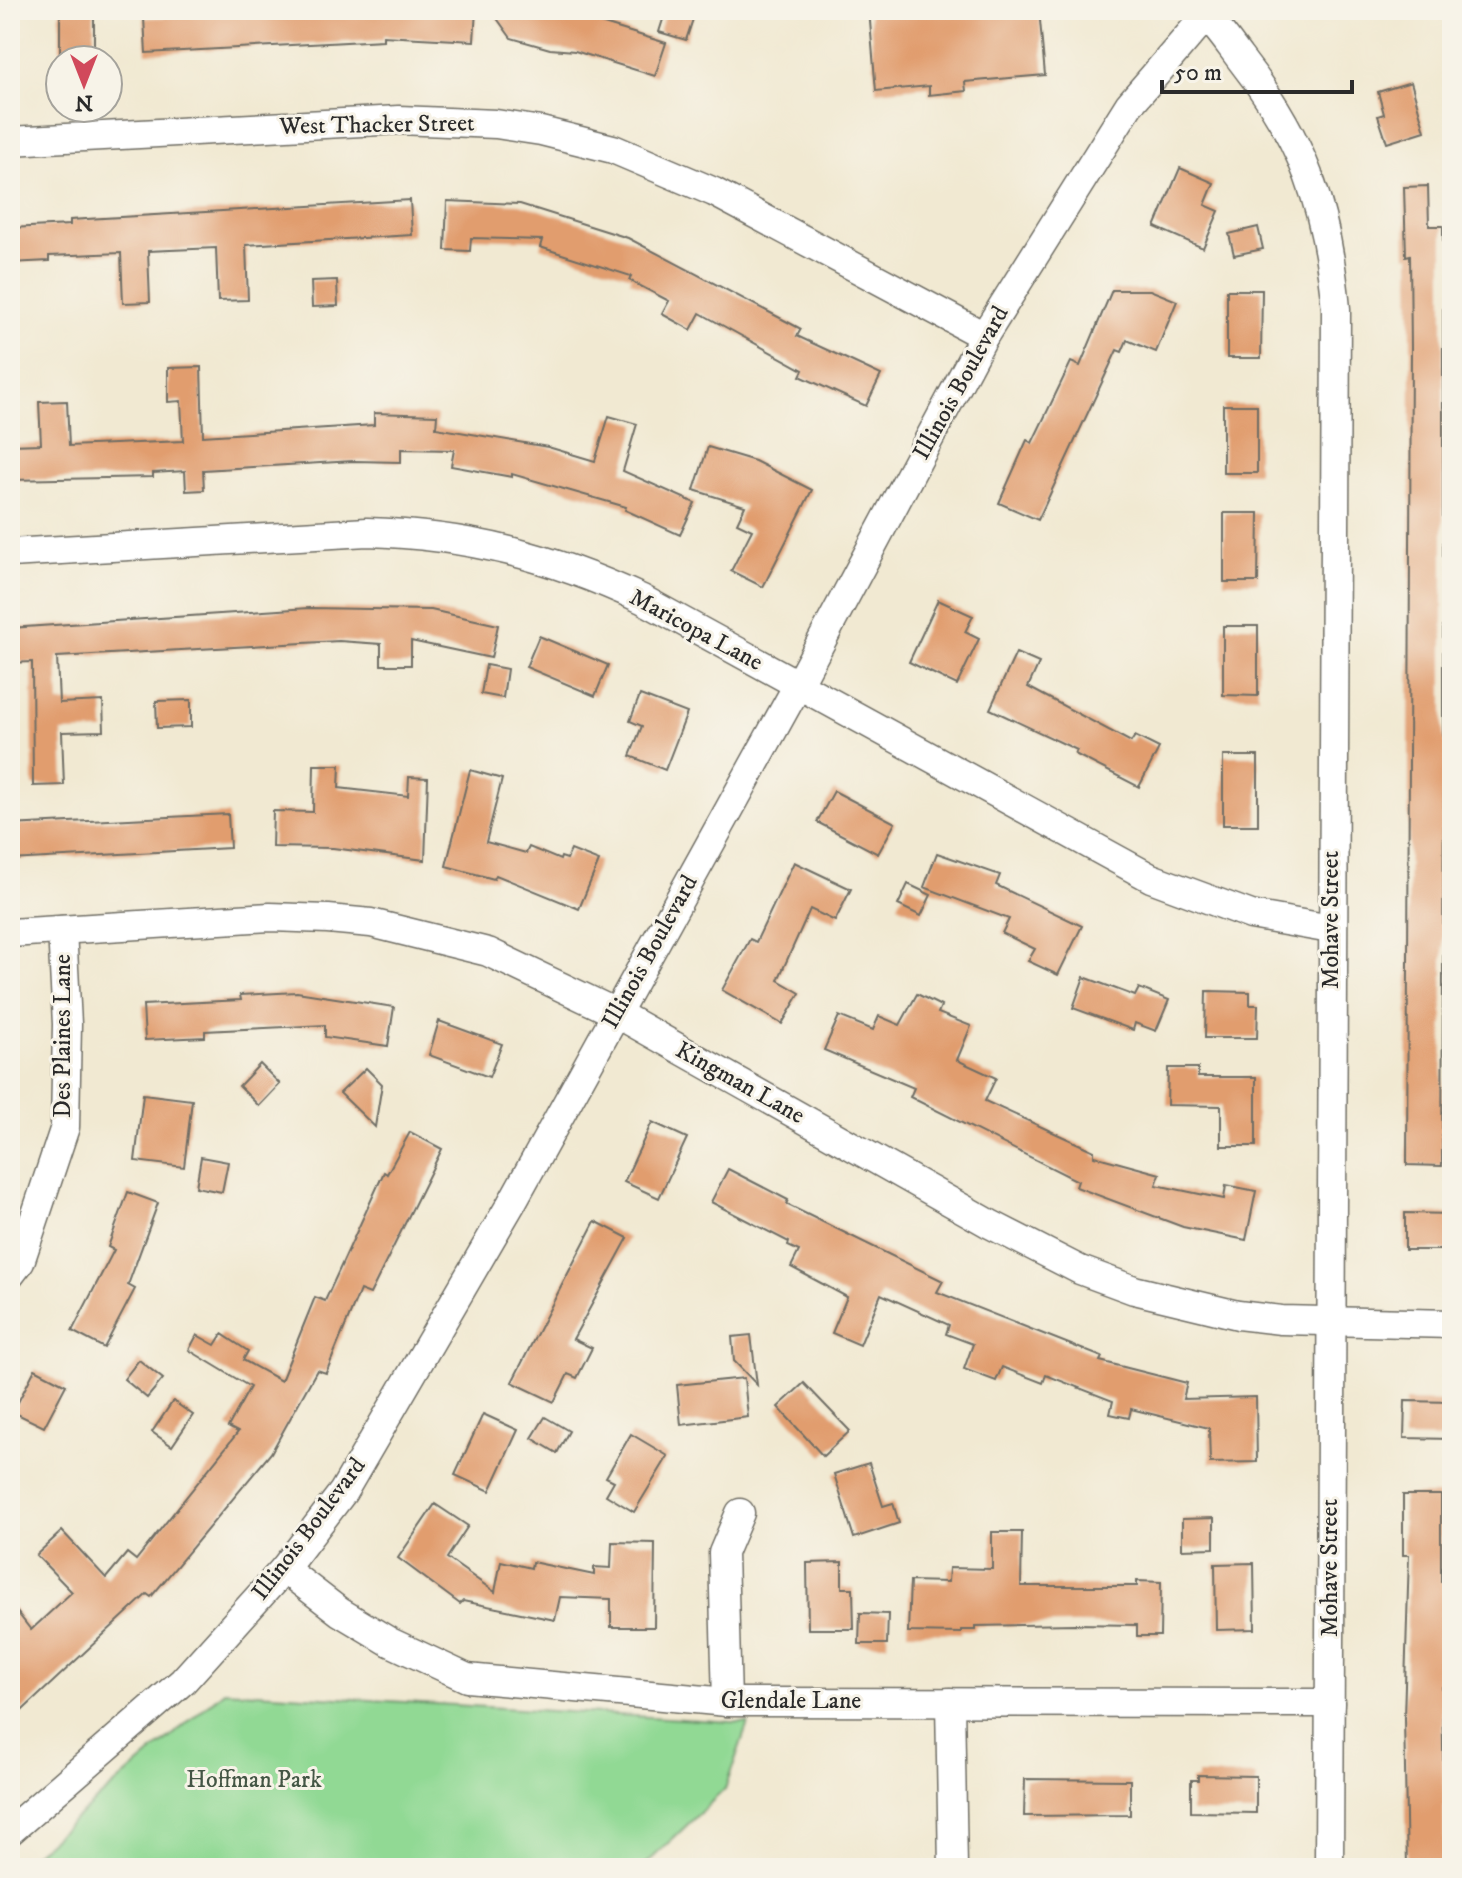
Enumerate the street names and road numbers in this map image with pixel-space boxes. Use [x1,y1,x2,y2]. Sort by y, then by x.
street label: West Thacker Street [278,108,475,142]
street label: Illinois Boulevard [906,301,1016,465]
street label: Maricopa Lane [624,582,768,678]
street label: Mohave Street [1316,851,1346,989]
street label: Illinois Boulevard [595,870,705,1034]
street label: Des Plaines Lane [48,954,78,1118]
street label: Kingman Lane [670,1035,810,1131]
street label: Illinois Boulevard [246,1452,372,1606]
street label: Mohave Street [1315,1499,1345,1637]
street label: Glendale Lane [721,1686,861,1716]

